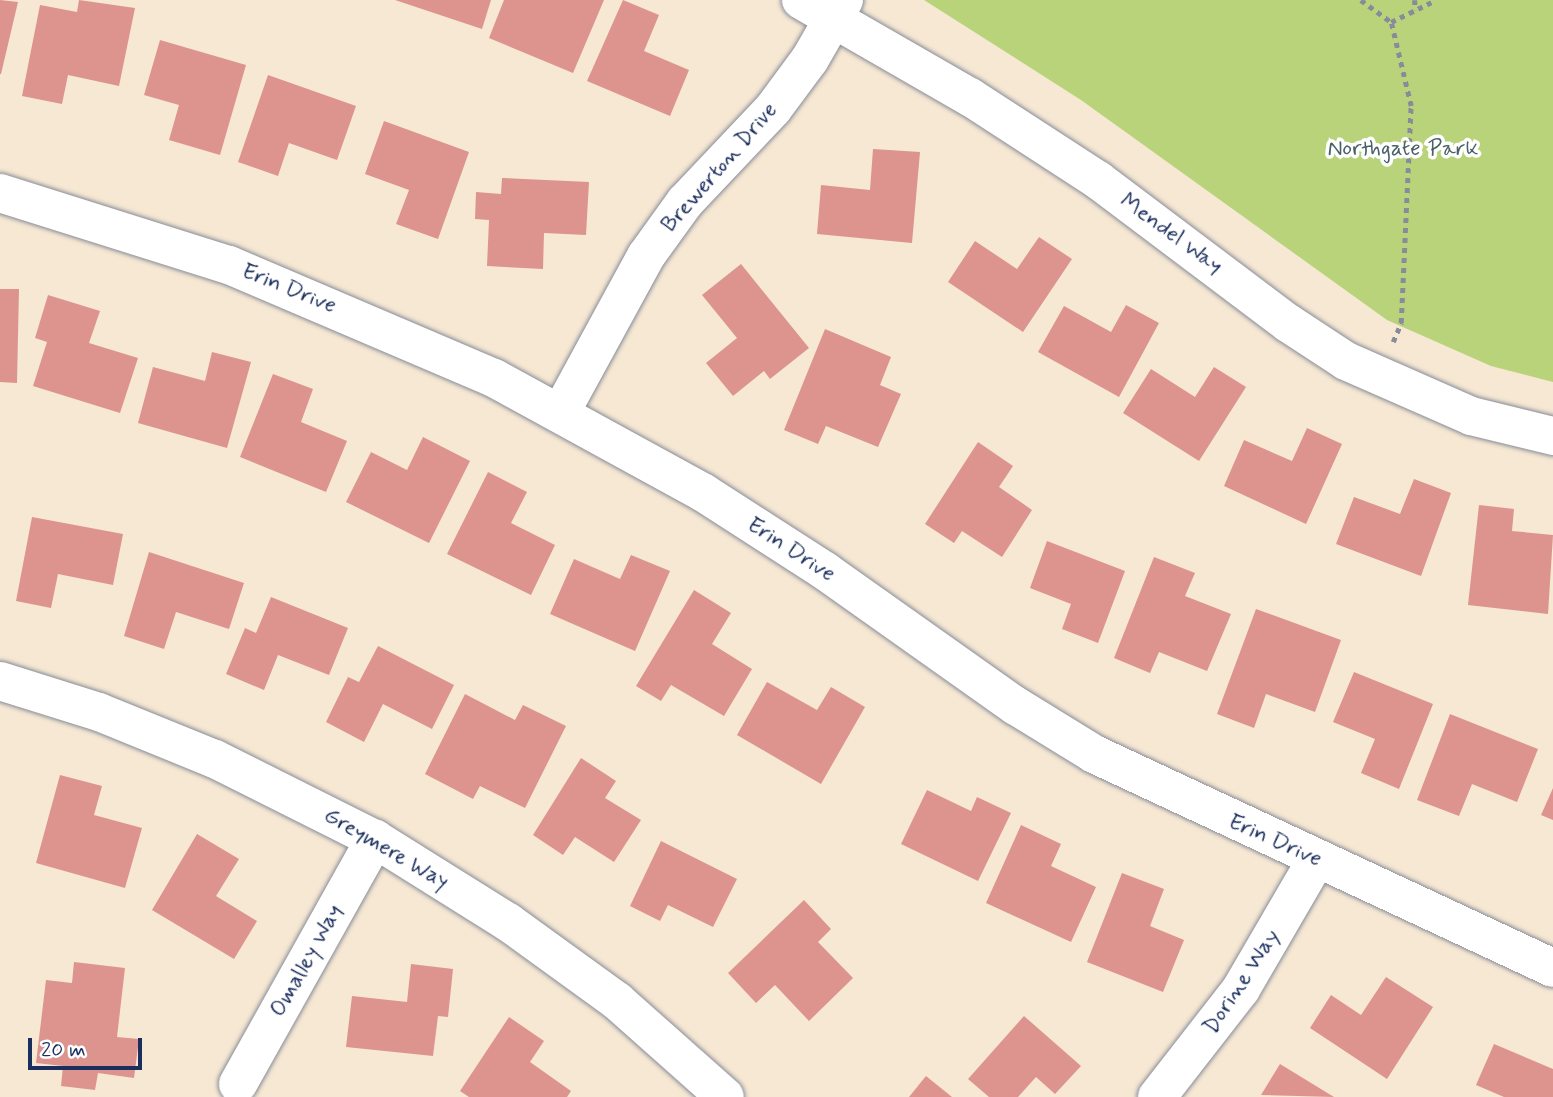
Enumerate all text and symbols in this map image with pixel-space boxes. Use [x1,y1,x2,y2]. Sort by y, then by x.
street label: Brewerton Drive [656,97,784,239]
park label: Northgate Park [1330,135,1476,163]
street label: Mendel Way [1113,187,1229,281]
street label: Erin Drive [239,258,339,320]
street label: Erin Drive [743,512,839,588]
street label: Greymere Way [317,801,455,897]
street label: Erin Drive [1225,809,1325,873]
street label: Omalley Way [264,898,350,1024]
street label: Dorine Way [1198,924,1286,1040]
scale bar [32,1024,145,1068]
text: 20 m [41,1036,86,1064]

